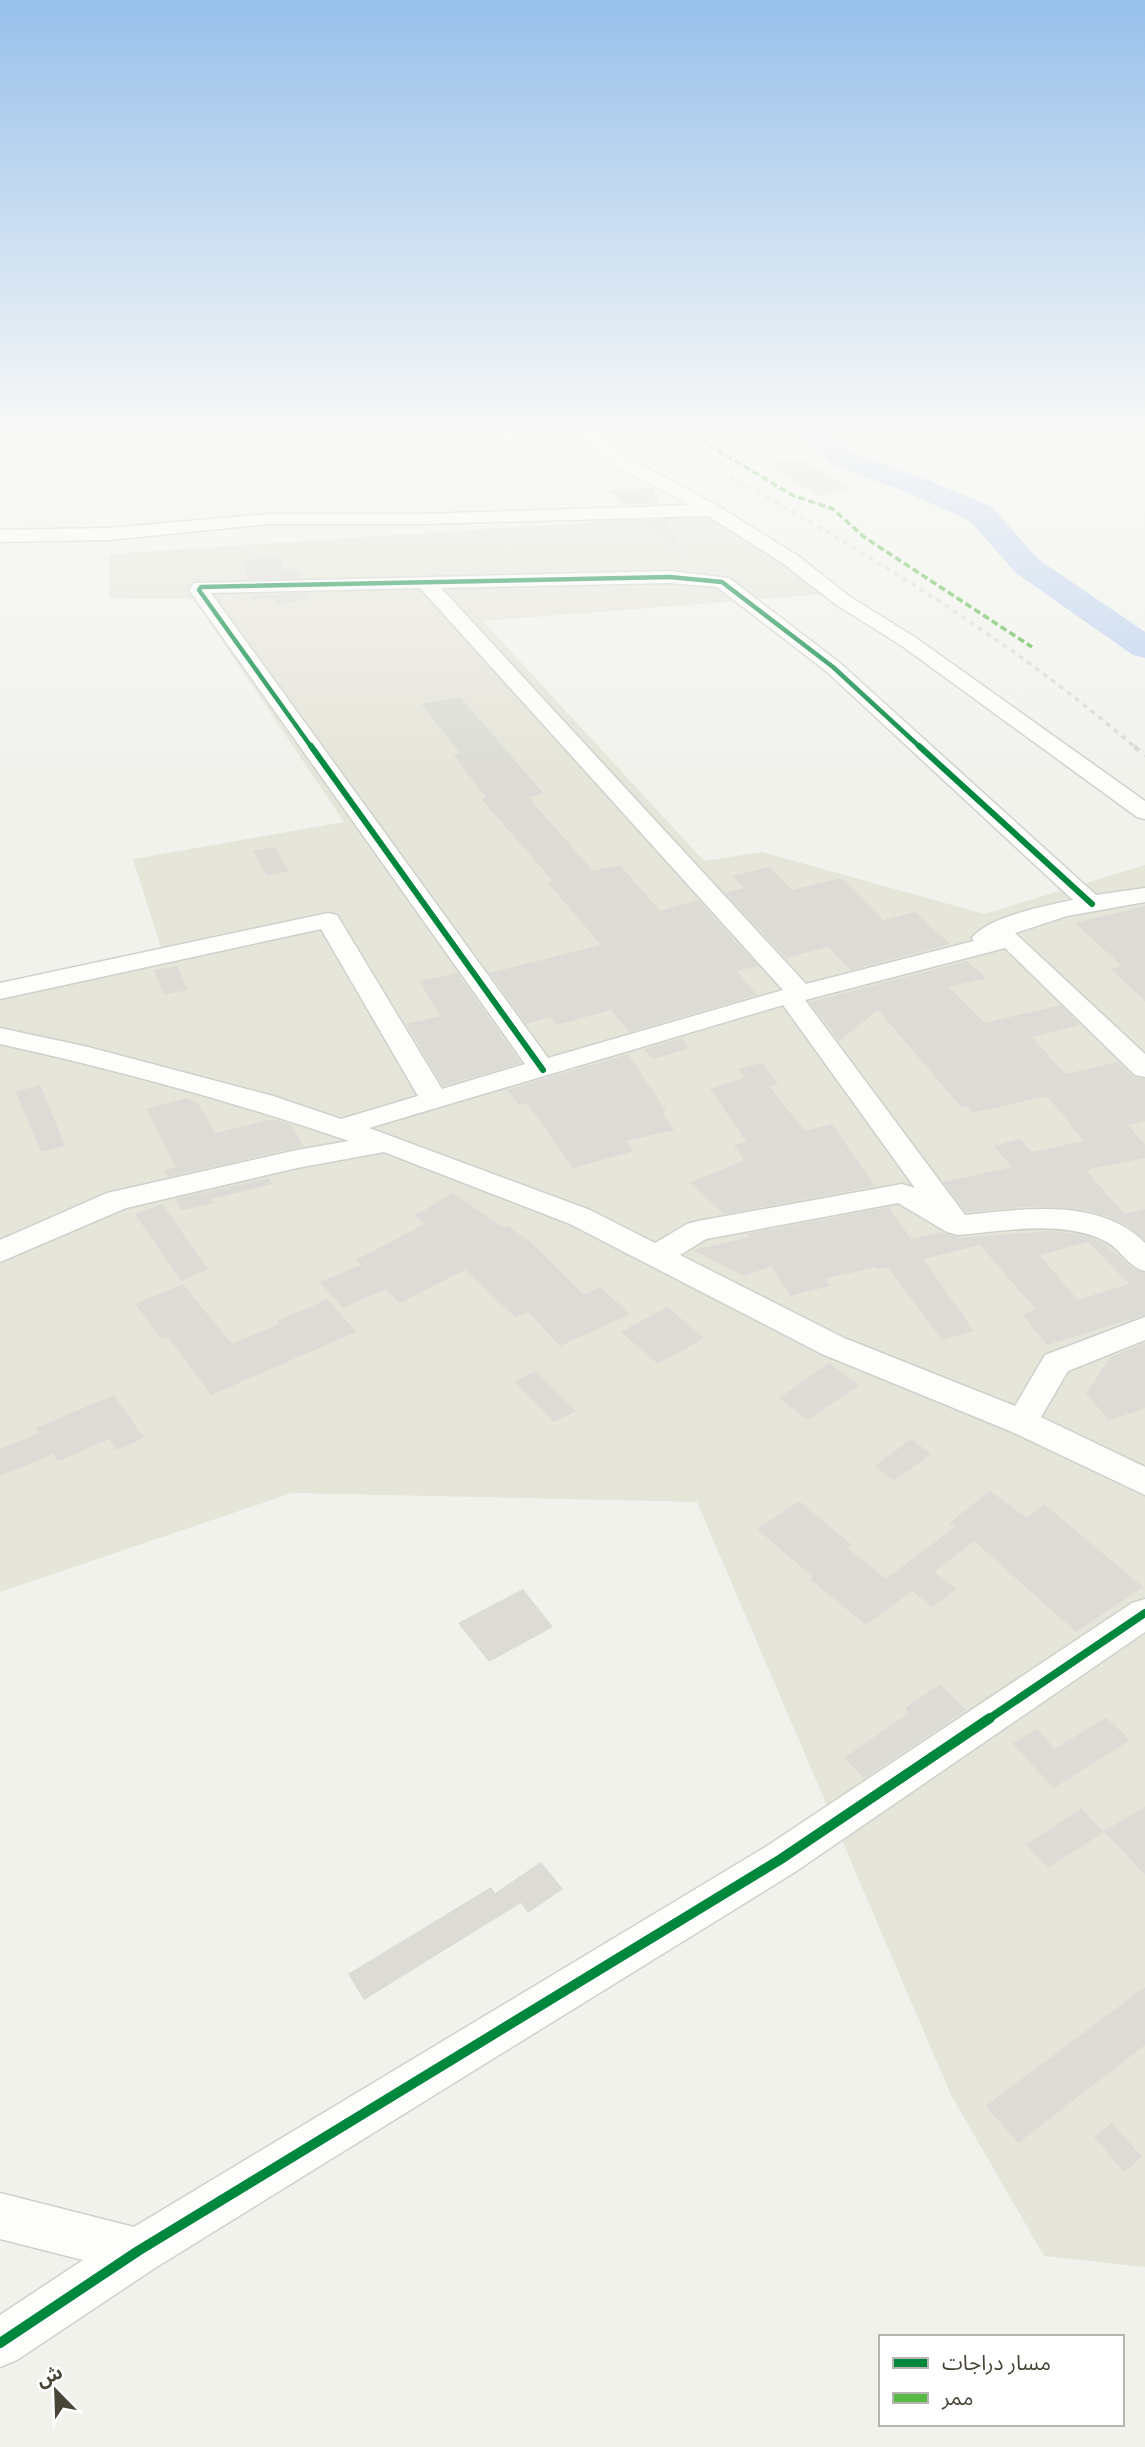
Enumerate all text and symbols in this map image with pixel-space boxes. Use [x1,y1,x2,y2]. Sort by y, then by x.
legend [879,2335,1124,2426]
text: مسار دراجات [942,2349,1051,2375]
north arrow [21,2356,91,2426]
text: ش [33,2359,66,2391]
text: ممر [941,2384,973,2410]

